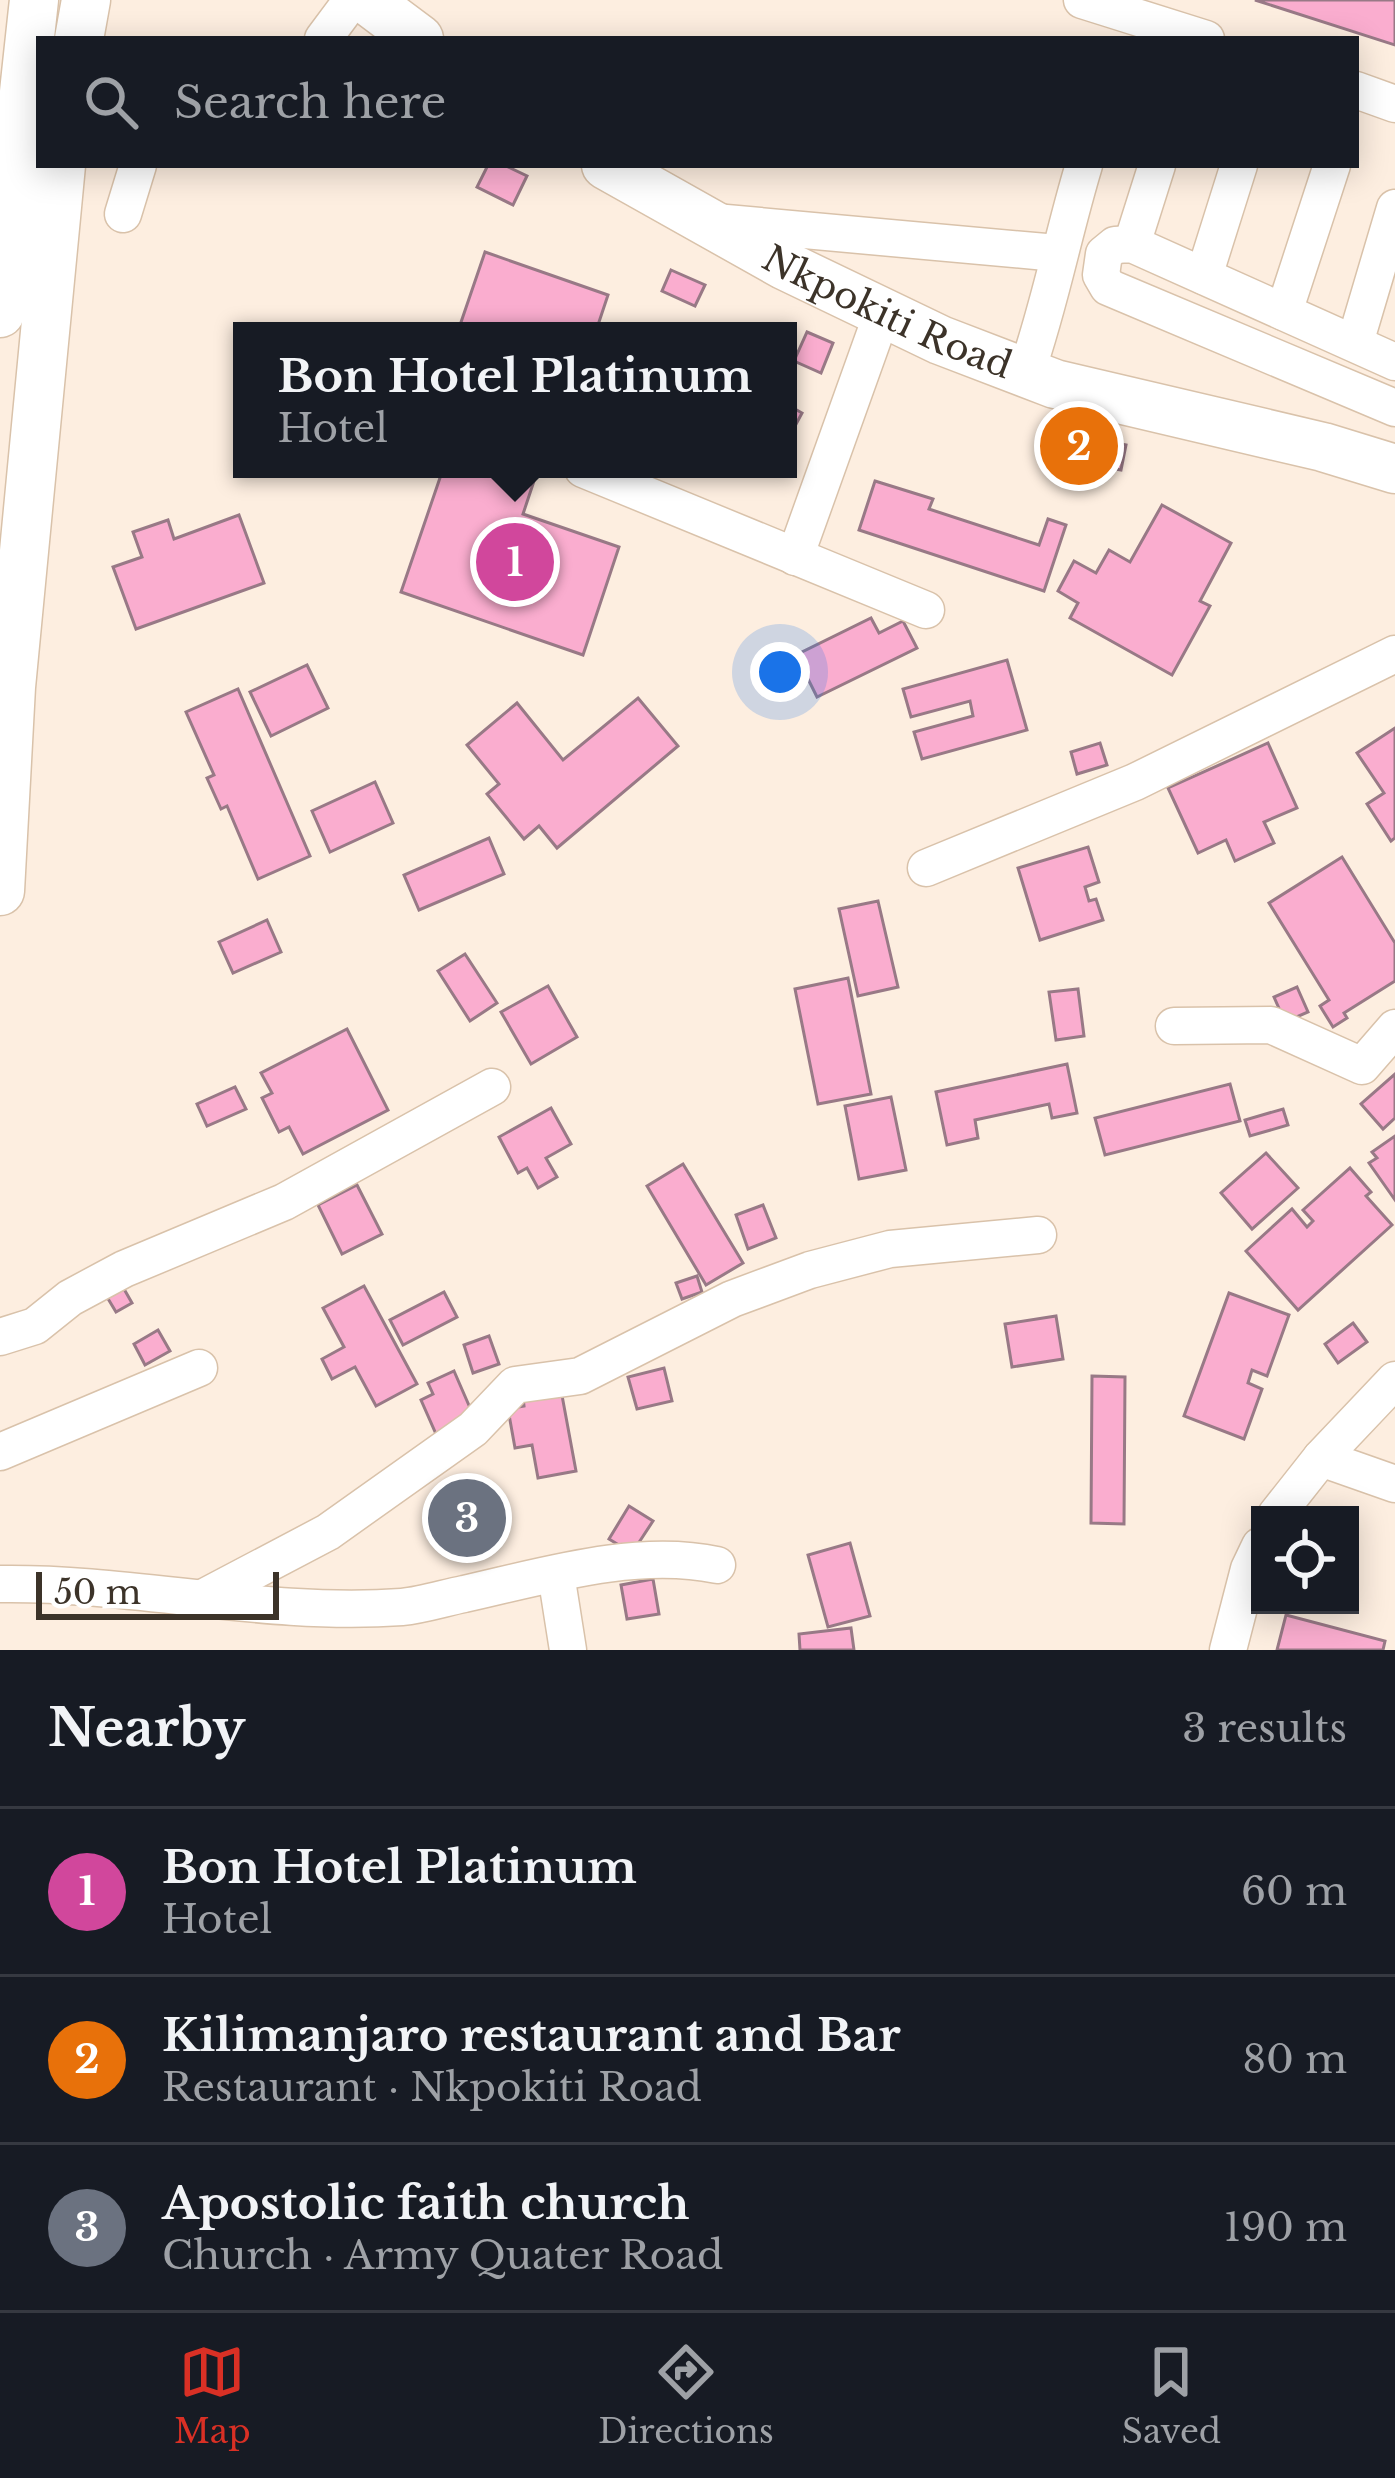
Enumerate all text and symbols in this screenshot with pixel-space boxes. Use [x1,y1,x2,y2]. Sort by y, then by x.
search box [36,36,1359,168]
icon: search [78,69,144,135]
text: Search here [174,74,446,130]
street label: Nkpokiti Road [755,236,1018,388]
popup [233,322,797,478]
text: Bon Hotel Platinum [278,348,752,404]
pin: 2 [1040,401,1118,491]
text: Hotel [278,404,388,453]
pin: 1 [476,517,554,607]
your location [750,642,810,702]
pin: 3 [428,1473,506,1563]
map controls [1251,1506,1359,1614]
button: locate [1251,1506,1359,1614]
scale bar [36,1566,279,1619]
text: 50 m [54,1572,141,1613]
text: Nearby [48,1697,245,1760]
text: 3 results [1182,1704,1347,1753]
text: Bon Hotel Platinum [162,1839,637,1895]
text: 1 [78,1867,96,1916]
text: 60 m [1241,1867,1347,1916]
text: Hotel [162,1895,272,1944]
text: Kilimanjaro restaurant and Bar [162,2007,901,2063]
text: 2 [74,2035,100,2084]
text: 80 m [1242,2035,1347,2084]
text: Restaurant · Nkpokiti Road [162,2063,702,2112]
text: Apostolic faith church [162,2175,689,2231]
text: 3 [75,2203,99,2252]
text: 190 m [1224,2203,1347,2252]
text: Church · Army Quater Road [162,2231,723,2280]
tab: Map [174,2339,251,2452]
tab: Directions [598,2339,774,2452]
tab: Saved [1122,2339,1221,2452]

